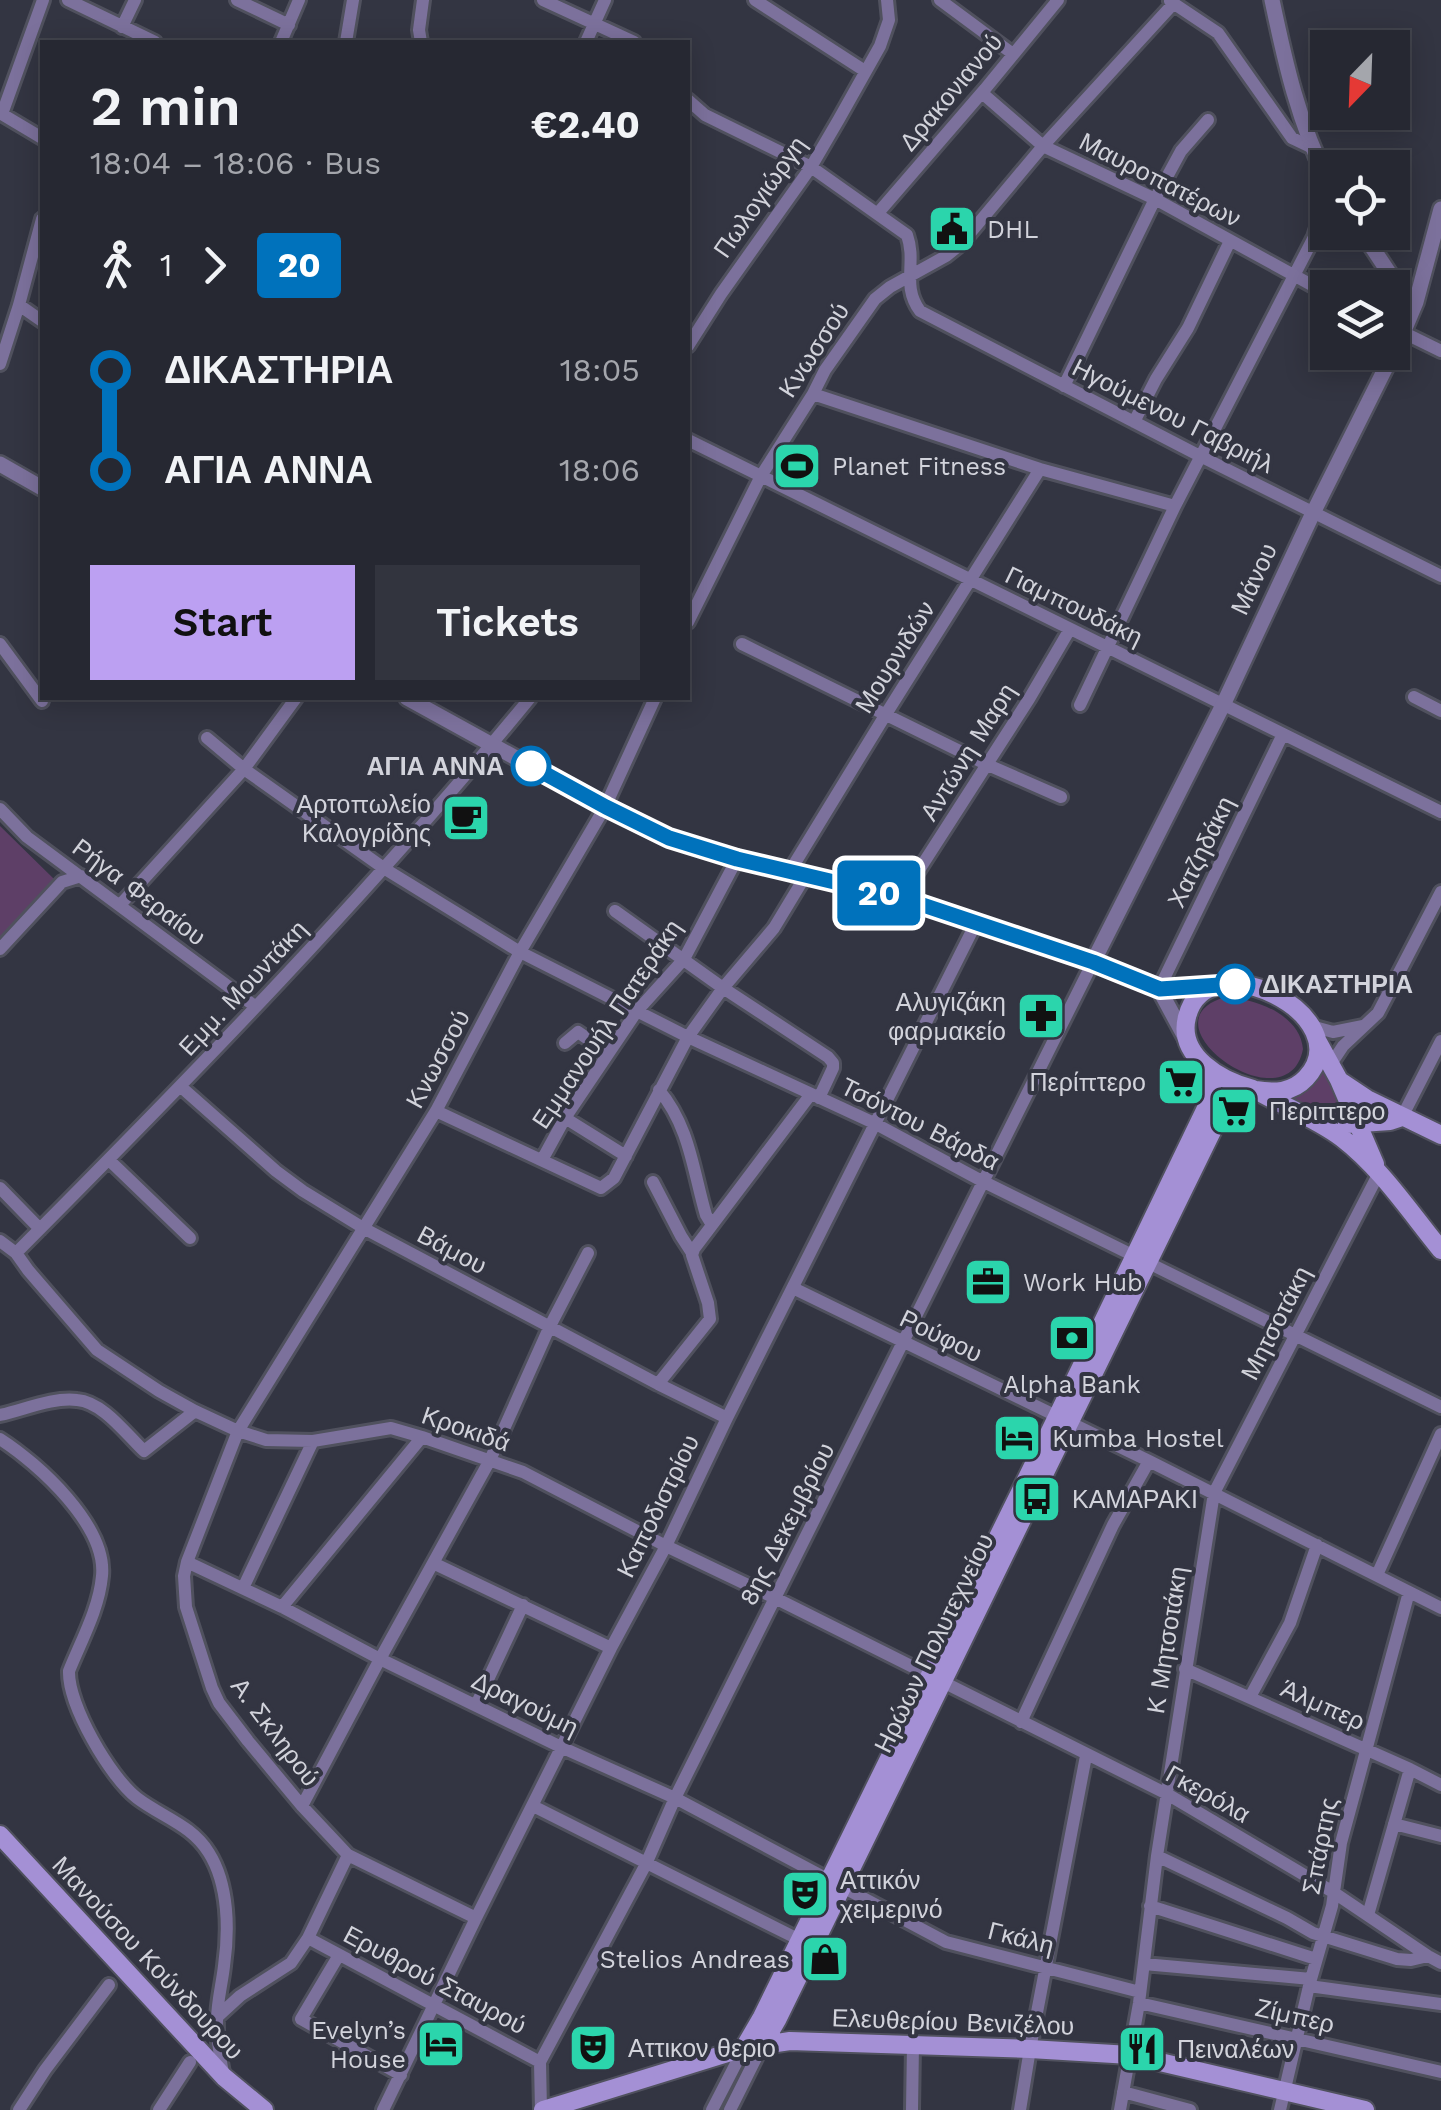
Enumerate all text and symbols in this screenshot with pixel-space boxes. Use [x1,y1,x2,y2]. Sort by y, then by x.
street label: Δρακονιανού [894,28,1008,156]
north arrow [1310,30,1410,130]
map controls [1310,30,1410,370]
text: 2 min [90,74,241,138]
text: €2.40 [531,103,640,147]
street label: Μαυροπατέρων [1074,127,1246,233]
street label: Πωλογιώργη [708,131,812,263]
text: 18:04 – 18:06 · Bus [90,144,381,182]
button: locate [1310,150,1410,250]
public building icon: DHL [926,203,978,255]
place label: DHL [987,215,1038,244]
icon: walk [90,238,145,293]
icon: forward [187,238,242,293]
text: 20 [277,244,321,286]
text: 1 [160,246,172,284]
button: layers [1310,270,1410,370]
street label: Κνωσσού [773,297,855,403]
text: ΔΙΚΑΣΤΗΡΙΑ [164,348,394,392]
text: 18:05 [560,351,640,389]
street label: Ηγούμενου Γαβριήλ [1067,353,1279,480]
sports icon: Planet Fitness [771,440,823,492]
text: ΑΓΙΑ ΑΝΝΑ [164,448,373,492]
text: 18:06 [559,451,640,489]
place label: Planet Fitness [832,452,1006,481]
street label: Μάνου [1225,539,1283,619]
street label: Γιαμπουδάκη [1001,560,1147,652]
button: Start [90,565,355,680]
button: Tickets [375,565,640,680]
street label: Μουρνιδών [849,596,941,718]
street label: Αντώνη Μαρη [914,678,1022,826]
marker: ΑΓΙΑ ΑΝΝΑ [512,747,550,785]
place label: ΑΓΙΑ ΑΝΝΑ [367,752,504,781]
place label: Αρτοπωλείο Καλογρίδης [296,790,431,848]
cafe icon: Αρτοπωλείο Καλογρίδης [440,792,492,844]
street label: Χατζηδάκη [1162,792,1240,912]
street label: Ρήγα Φεραίου [67,833,211,951]
line badge: 20 [834,860,924,926]
text: 20 [857,872,901,914]
street label: Εμμ. Μουντάκη [173,914,313,1062]
street label: Εμμανουήλ Πατεράκη [526,914,688,1134]
marker: ΔΙΚΑΣΤΗΡΙΑ [1216,965,1254,1003]
place label: ΔΙΚΑΣΤΗΡΙΑ [1262,970,1413,999]
place label: Αλυγιζάκη φαρμακείο [888,988,1006,1046]
pharmacy icon: Αλυγιζάκη φαρμακείο [1015,990,1067,1042]
street label: Κνωσσού [400,1005,476,1113]
supermarket icon: Περίπτερο [1155,1056,1207,1108]
place label: Περίπτερο [1029,1068,1146,1097]
street label: Τσόντου Βάρδα [836,1072,1004,1176]
supermarket icon: Περιπτερο [1208,1085,1260,1137]
place label: Περιπτερο [1269,1097,1386,1126]
street label: Βάμου [412,1220,492,1280]
office icon: Work Hub [962,1256,1014,1308]
street label: Μητσοτάκη [1235,1261,1317,1385]
place label: Work Hub [1023,1268,1143,1297]
street label: Ρούφου [895,1304,987,1368]
bank icon: Alpha Bank [1046,1312,1098,1364]
place label: Alpha Bank [1003,1370,1141,1399]
street label: Κροκιδά [418,1400,514,1458]
hotel icon: Kumba Hostel [991,1412,1043,1464]
place label: Kumba Hostel [1052,1424,1224,1453]
street label: Καποδιστρίου [611,1430,705,1582]
street label: 8ης Δεκεμβρίου [734,1438,840,1610]
bus stop icon: ΚΑΜΑΡΑΚΙ [1011,1473,1063,1525]
place label: ΚΑΜΑΡΑΚΙ [1072,1485,1198,1514]
street label: Ηρώων Πολυτεχνείου [868,1529,1000,1757]
street label: Κ Μητσοτάκη [1141,1564,1193,1716]
street label: Δραγούμη [467,1666,583,1742]
street label: Α. Σκληρού [225,1672,325,1792]
street label: Άλμπερ [1277,1674,1369,1736]
street label: Γκερόλα [1161,1759,1255,1829]
street label: Σπάρτης [1296,1795,1344,1897]
street label: Μανούσου Κούνδουρου [46,1851,250,2065]
place label: Αττικόν χειμερινό [840,1866,943,1924]
theatre icon: Αττικόν χειμερινό [779,1868,831,1920]
street label: Γκάλη [985,1916,1057,1960]
street label: Ερυθρού Σταυρού [339,1920,531,2040]
shop icon: Stelios Andreas [799,1933,851,1985]
place label: Stelios Andreas [600,1945,790,1974]
street label: Ζίμπερ [1253,1993,1337,2039]
street label: Ελευθερίου Βενιζέλου [831,2003,1075,2041]
place label: Evelyn’s House [311,2016,406,2074]
hotel icon: Evelyn’s House [415,2018,467,2070]
theatre icon: Αττικον θεριο [567,2022,619,2074]
restaurant icon: Πειναλέων [1116,2023,1168,2075]
place label: Αττικον θεριο [628,2034,776,2063]
place label: Πειναλέων [1177,2035,1294,2064]

